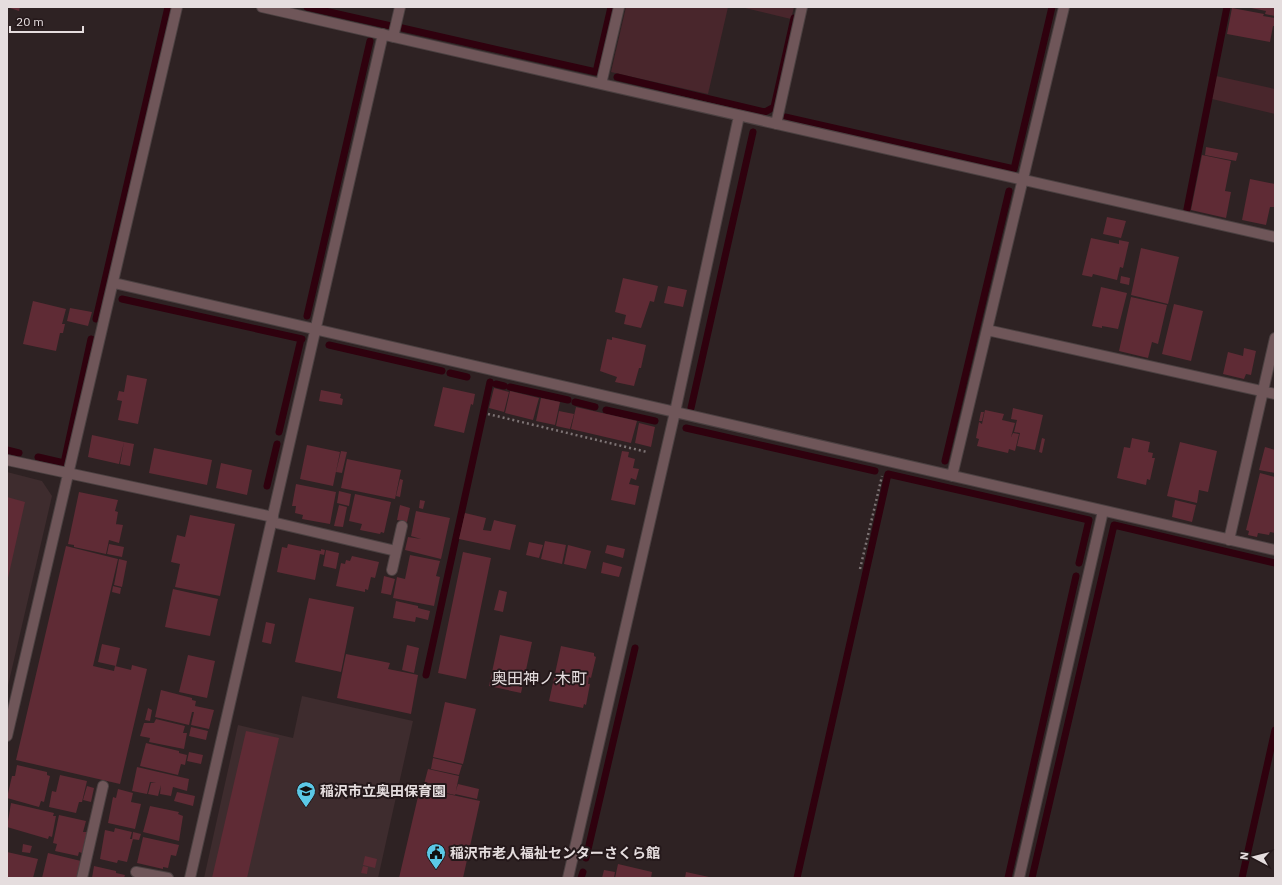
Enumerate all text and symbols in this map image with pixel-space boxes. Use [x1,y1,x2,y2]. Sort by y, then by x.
scale bar [10,8,83,34]
text: 20 m [16,14,44,29]
district label: 奥田神ノ木町 [491,668,587,688]
school or university icon: 稲沢市立奥田保育園 [295,780,317,808]
place label: 稲沢市立奥田保育園 [320,782,446,800]
north arrow [1234,837,1274,877]
public building icon: 稲沢市老人福祉センターさくら館 [425,842,447,870]
place label: 稲沢市老人福祉センターさくら館 [450,844,660,862]
text: N [1237,851,1252,861]

